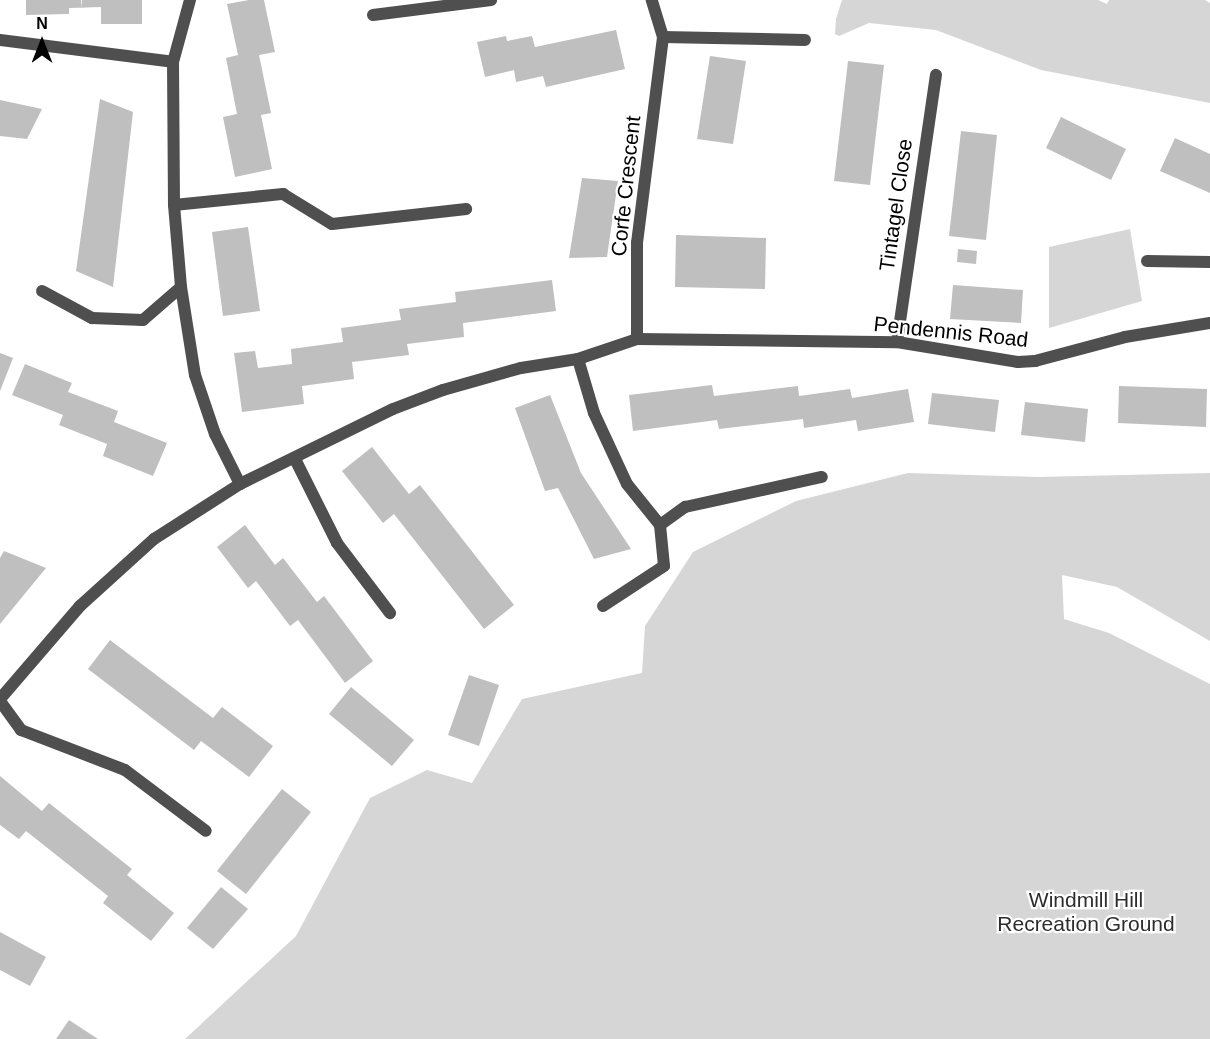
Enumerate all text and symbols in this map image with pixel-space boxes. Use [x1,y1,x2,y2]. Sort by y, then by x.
north arrow [12,12,72,72]
text: N [36,15,48,32]
street label: Corfe Crescent [606,114,646,258]
street label: Tintagel Close [874,137,918,273]
street label: Pendennis Road [872,311,1030,353]
park label: Windmill Hill Recreation Ground [997,887,1175,937]

